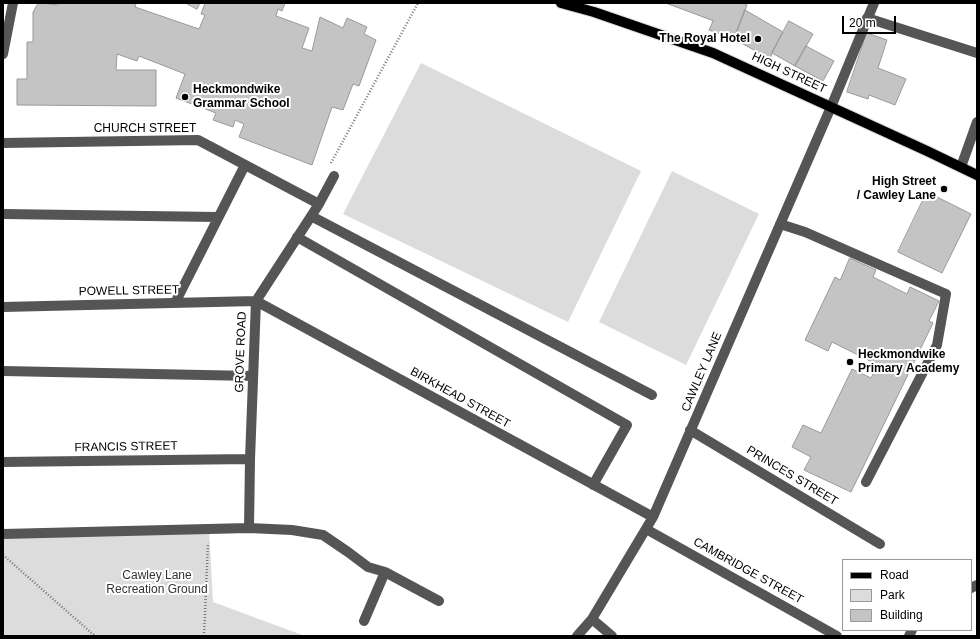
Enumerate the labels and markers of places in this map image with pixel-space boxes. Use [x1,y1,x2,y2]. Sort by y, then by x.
place label: The Royal Hotel [659,32,750,46]
marker: The Royal Hotel [753,34,763,44]
place label: Heckmondwike Grammar School [193,83,290,111]
marker: Heckmondwike Grammar School [180,92,190,102]
place label: High Street / Cawley Lane [857,175,936,203]
marker: High Street / Cawley Lane [939,184,949,194]
place label: Heckmondwike Primary Academy [858,348,959,376]
marker: Heckmondwike Primary Academy [845,357,855,367]

